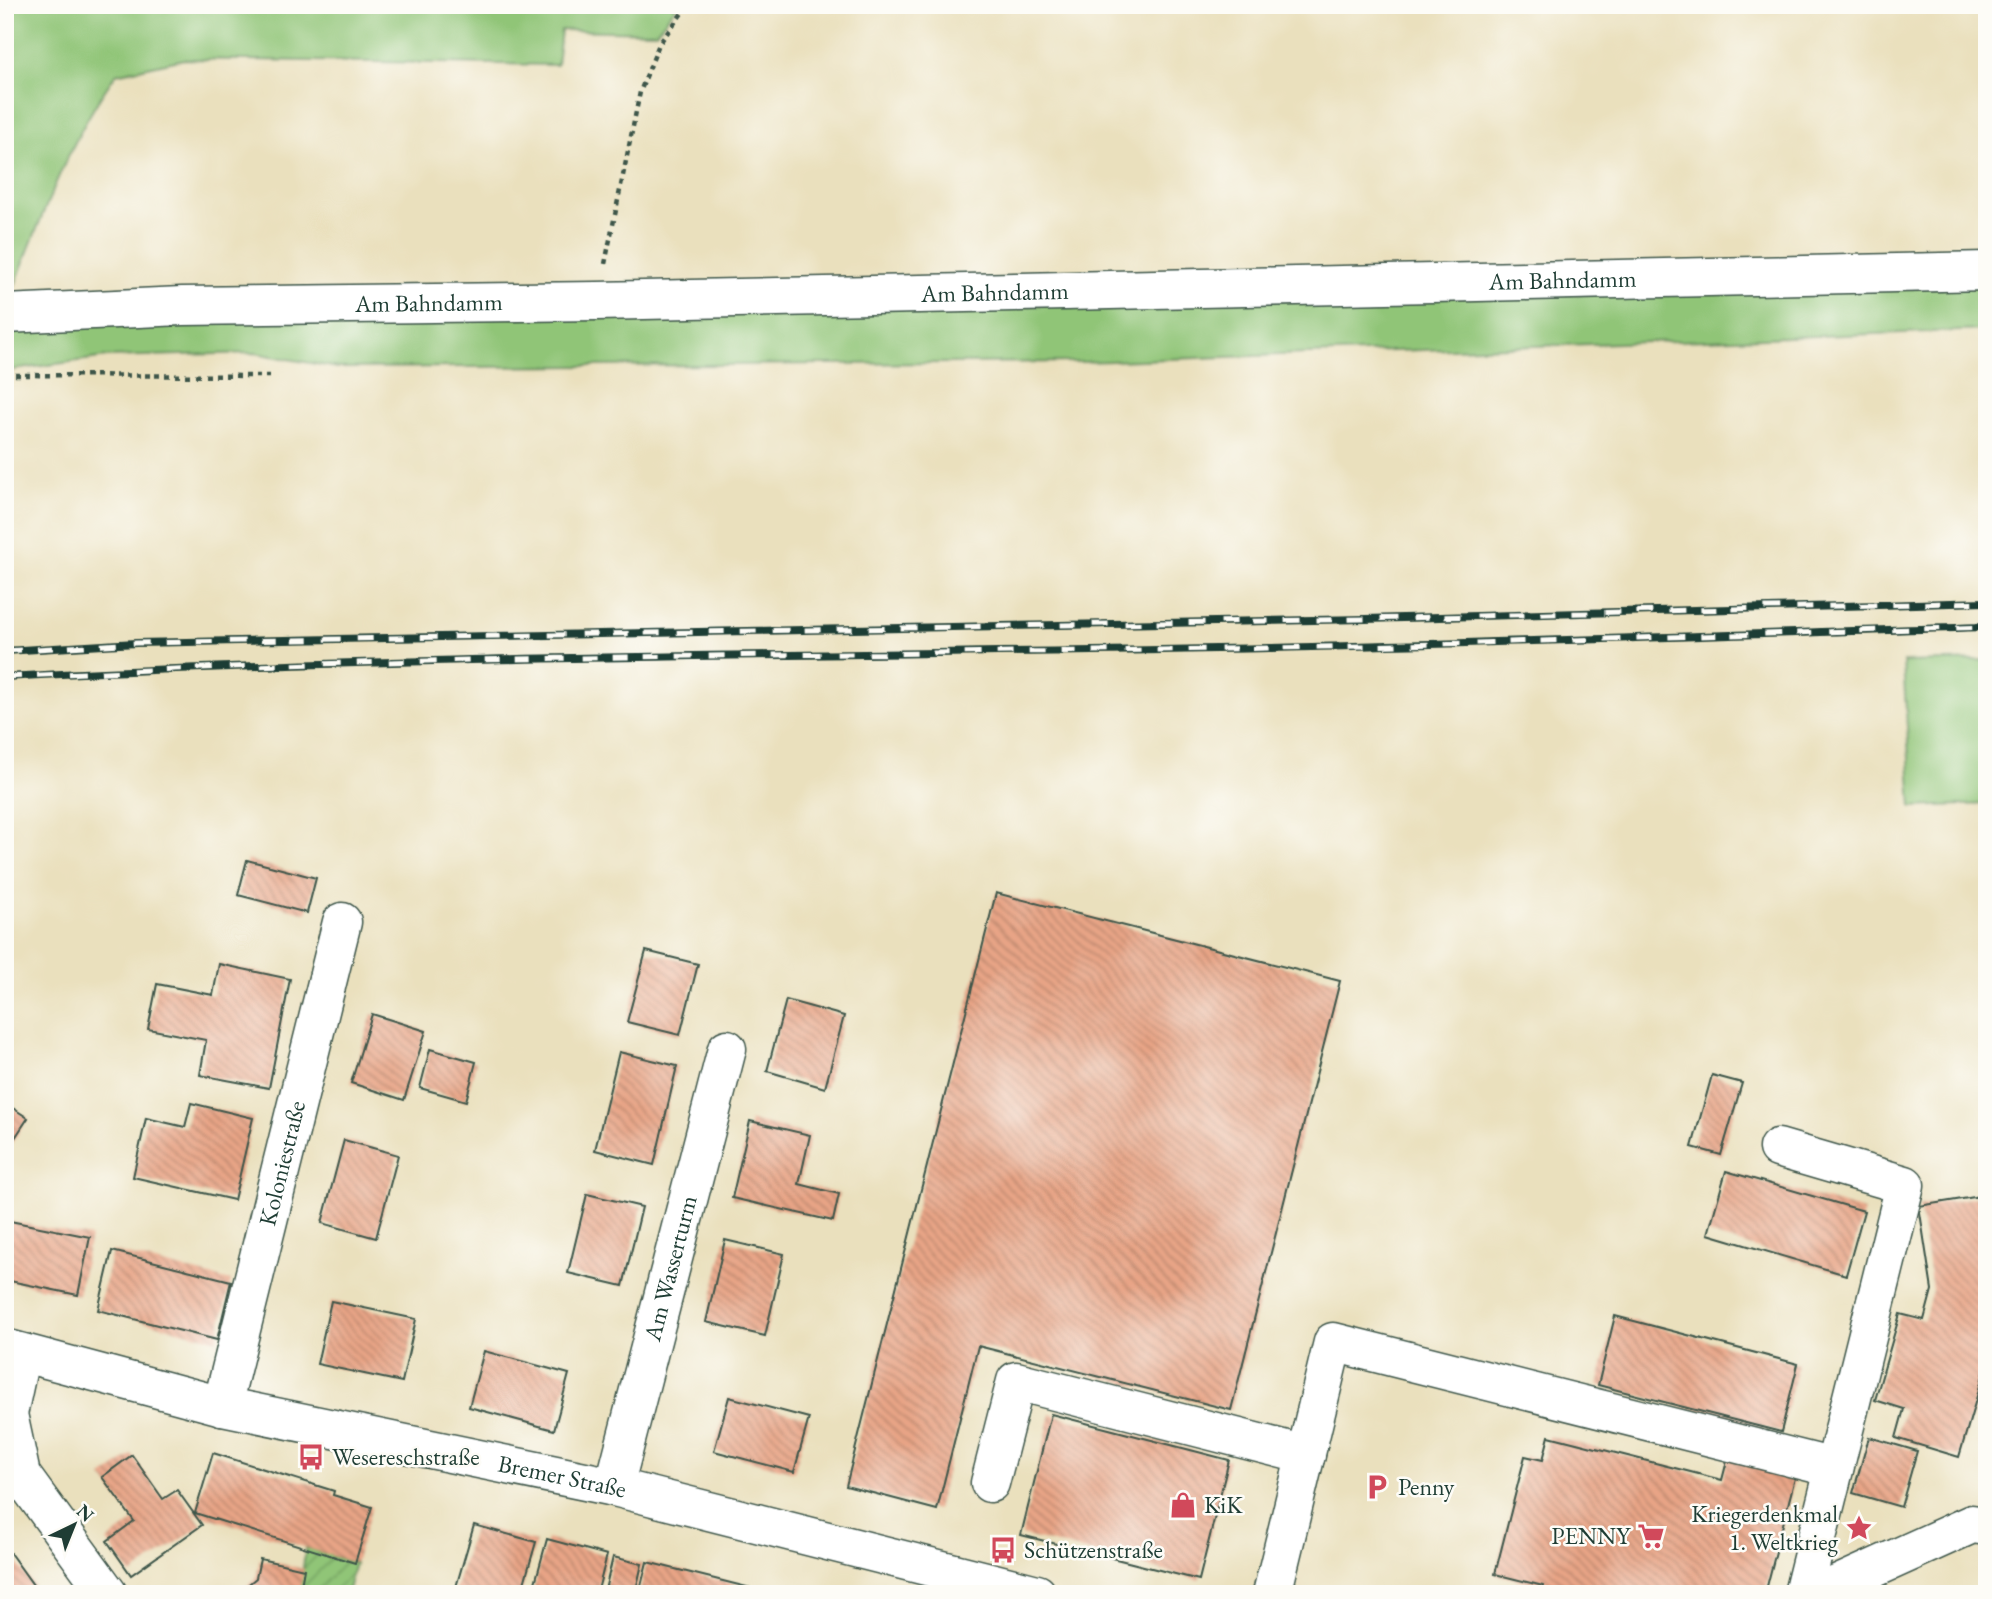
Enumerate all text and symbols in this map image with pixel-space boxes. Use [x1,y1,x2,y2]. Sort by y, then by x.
street label: Am Bahndamm [1487,263,1637,297]
street label: Am Bahndamm [919,275,1069,309]
street label: Am Bahndamm [354,286,503,319]
street label: Koloniestraße [251,1097,312,1229]
street label: Am Wasserturm [636,1192,704,1345]
place label: Wesereschstraße [332,1441,480,1472]
bus stop icon: Wesereschstraße [296,1442,326,1472]
street label: Bremer Straße [495,1447,630,1505]
place label: Penny [1398,1471,1455,1502]
parking icon: Penny [1362,1472,1392,1502]
place label: KiK [1204,1489,1243,1520]
north arrow [38,1490,108,1560]
shop icon: KiK [1168,1490,1198,1520]
place label: Kriegerdenkmal 1. Weltkrieg [1691,1498,1839,1557]
text: N [71,1499,100,1528]
place icon: Kriegerdenkmal 1. Weltkrieg [1844,1513,1874,1543]
place label: PENNY [1551,1520,1631,1551]
supermarket icon: PENNY [1636,1521,1666,1551]
place label: Schützenstraße [1024,1534,1163,1565]
bus stop icon: Schützenstraße [988,1535,1018,1565]

